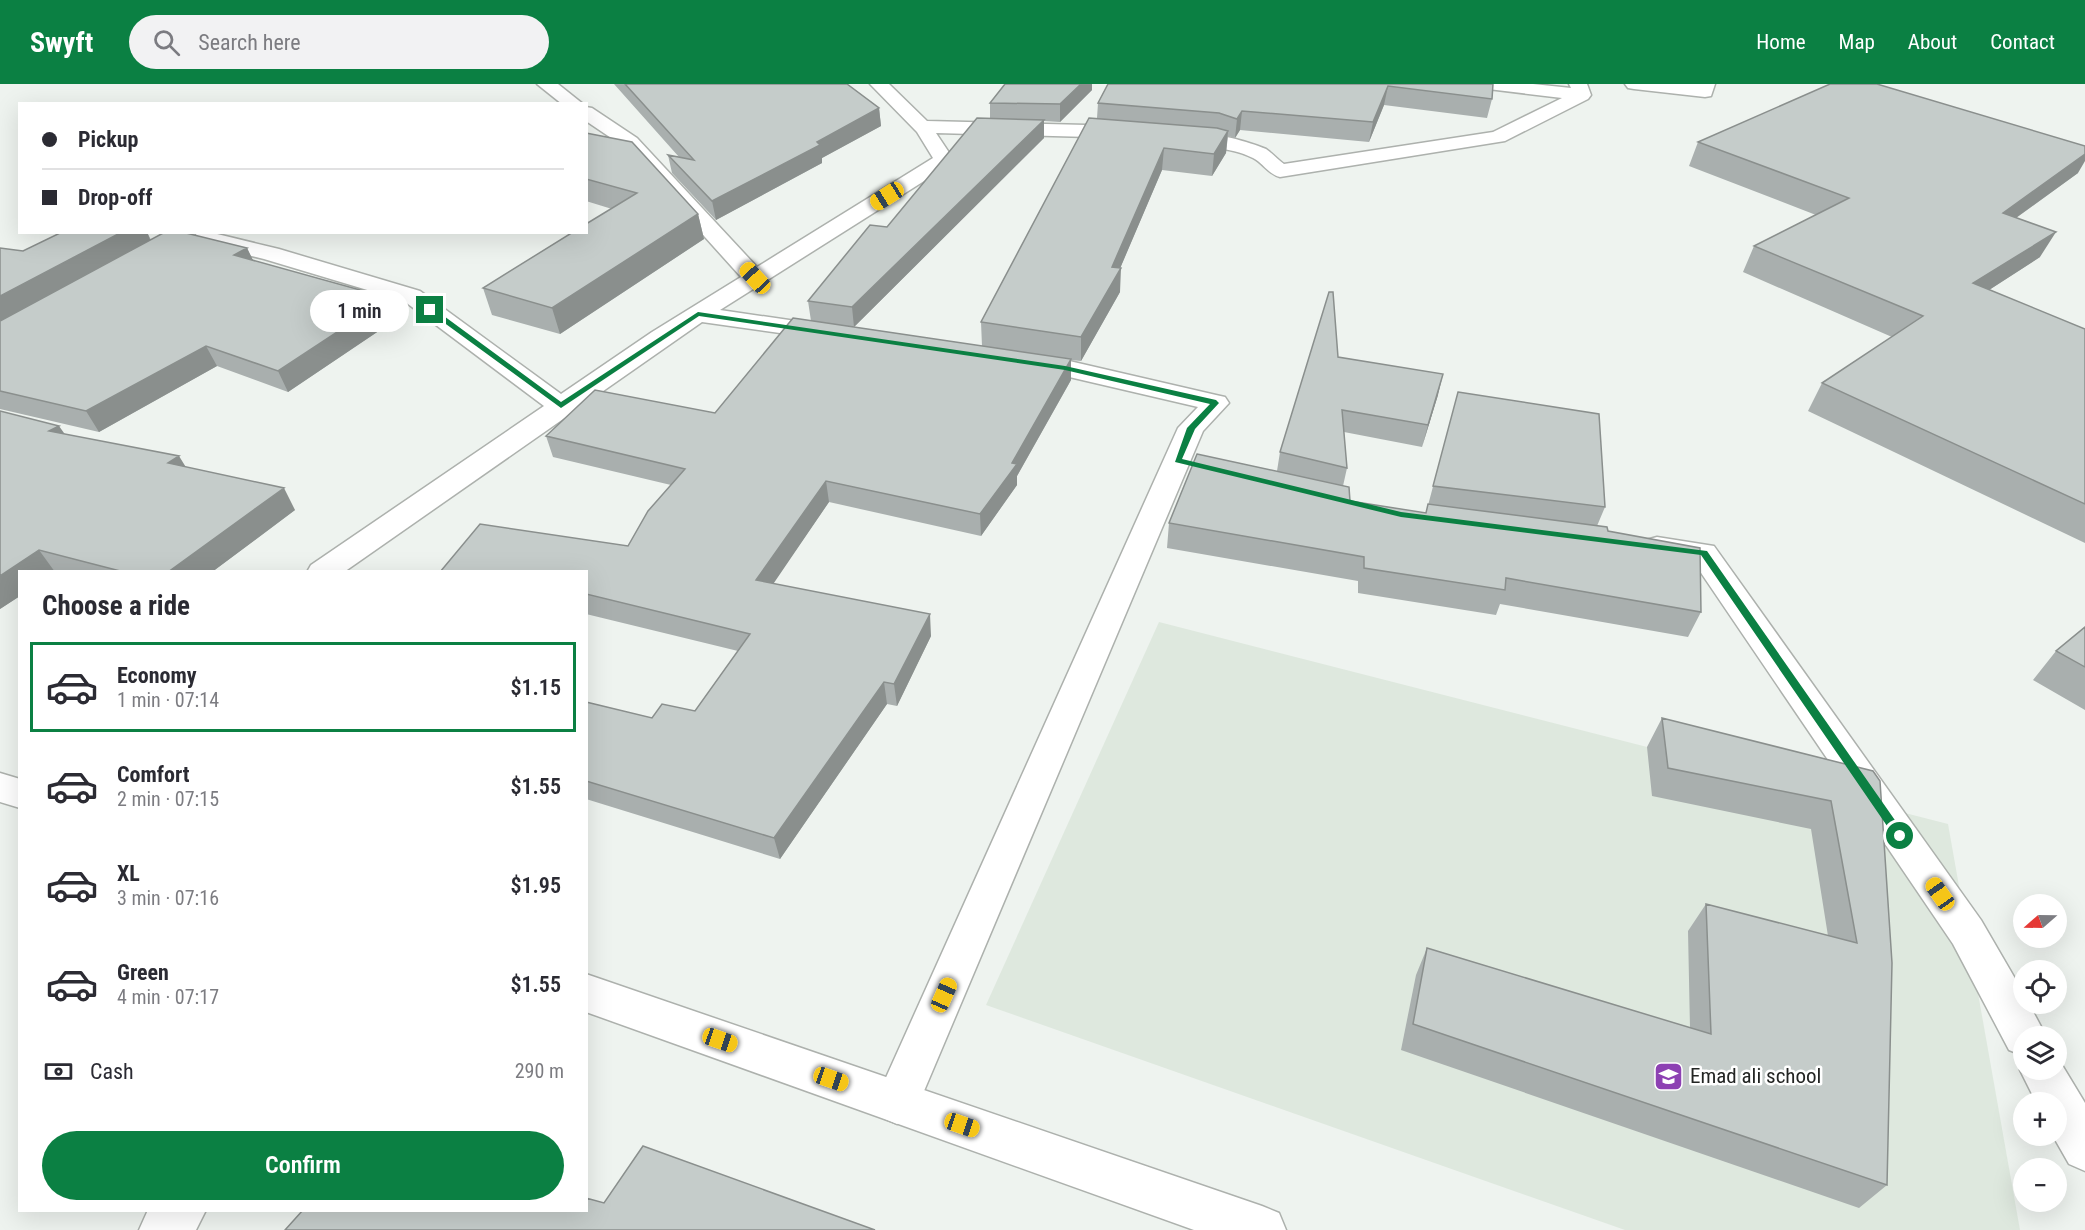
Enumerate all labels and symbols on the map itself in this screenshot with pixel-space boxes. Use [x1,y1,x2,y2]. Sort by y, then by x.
car [867,179,907,213]
car [736,259,774,297]
callout: 1 min [310,289,409,331]
route end [416,296,443,323]
route start [1886,822,1913,849]
car [1922,874,1958,914]
north arrow [2013,894,2067,948]
car [928,975,960,1015]
car [700,1026,740,1054]
school or university icon: Emad ali school [1653,1060,1685,1092]
place label: Emad ali school [1690,1064,1821,1088]
car [811,1065,851,1093]
car [942,1111,982,1139]

